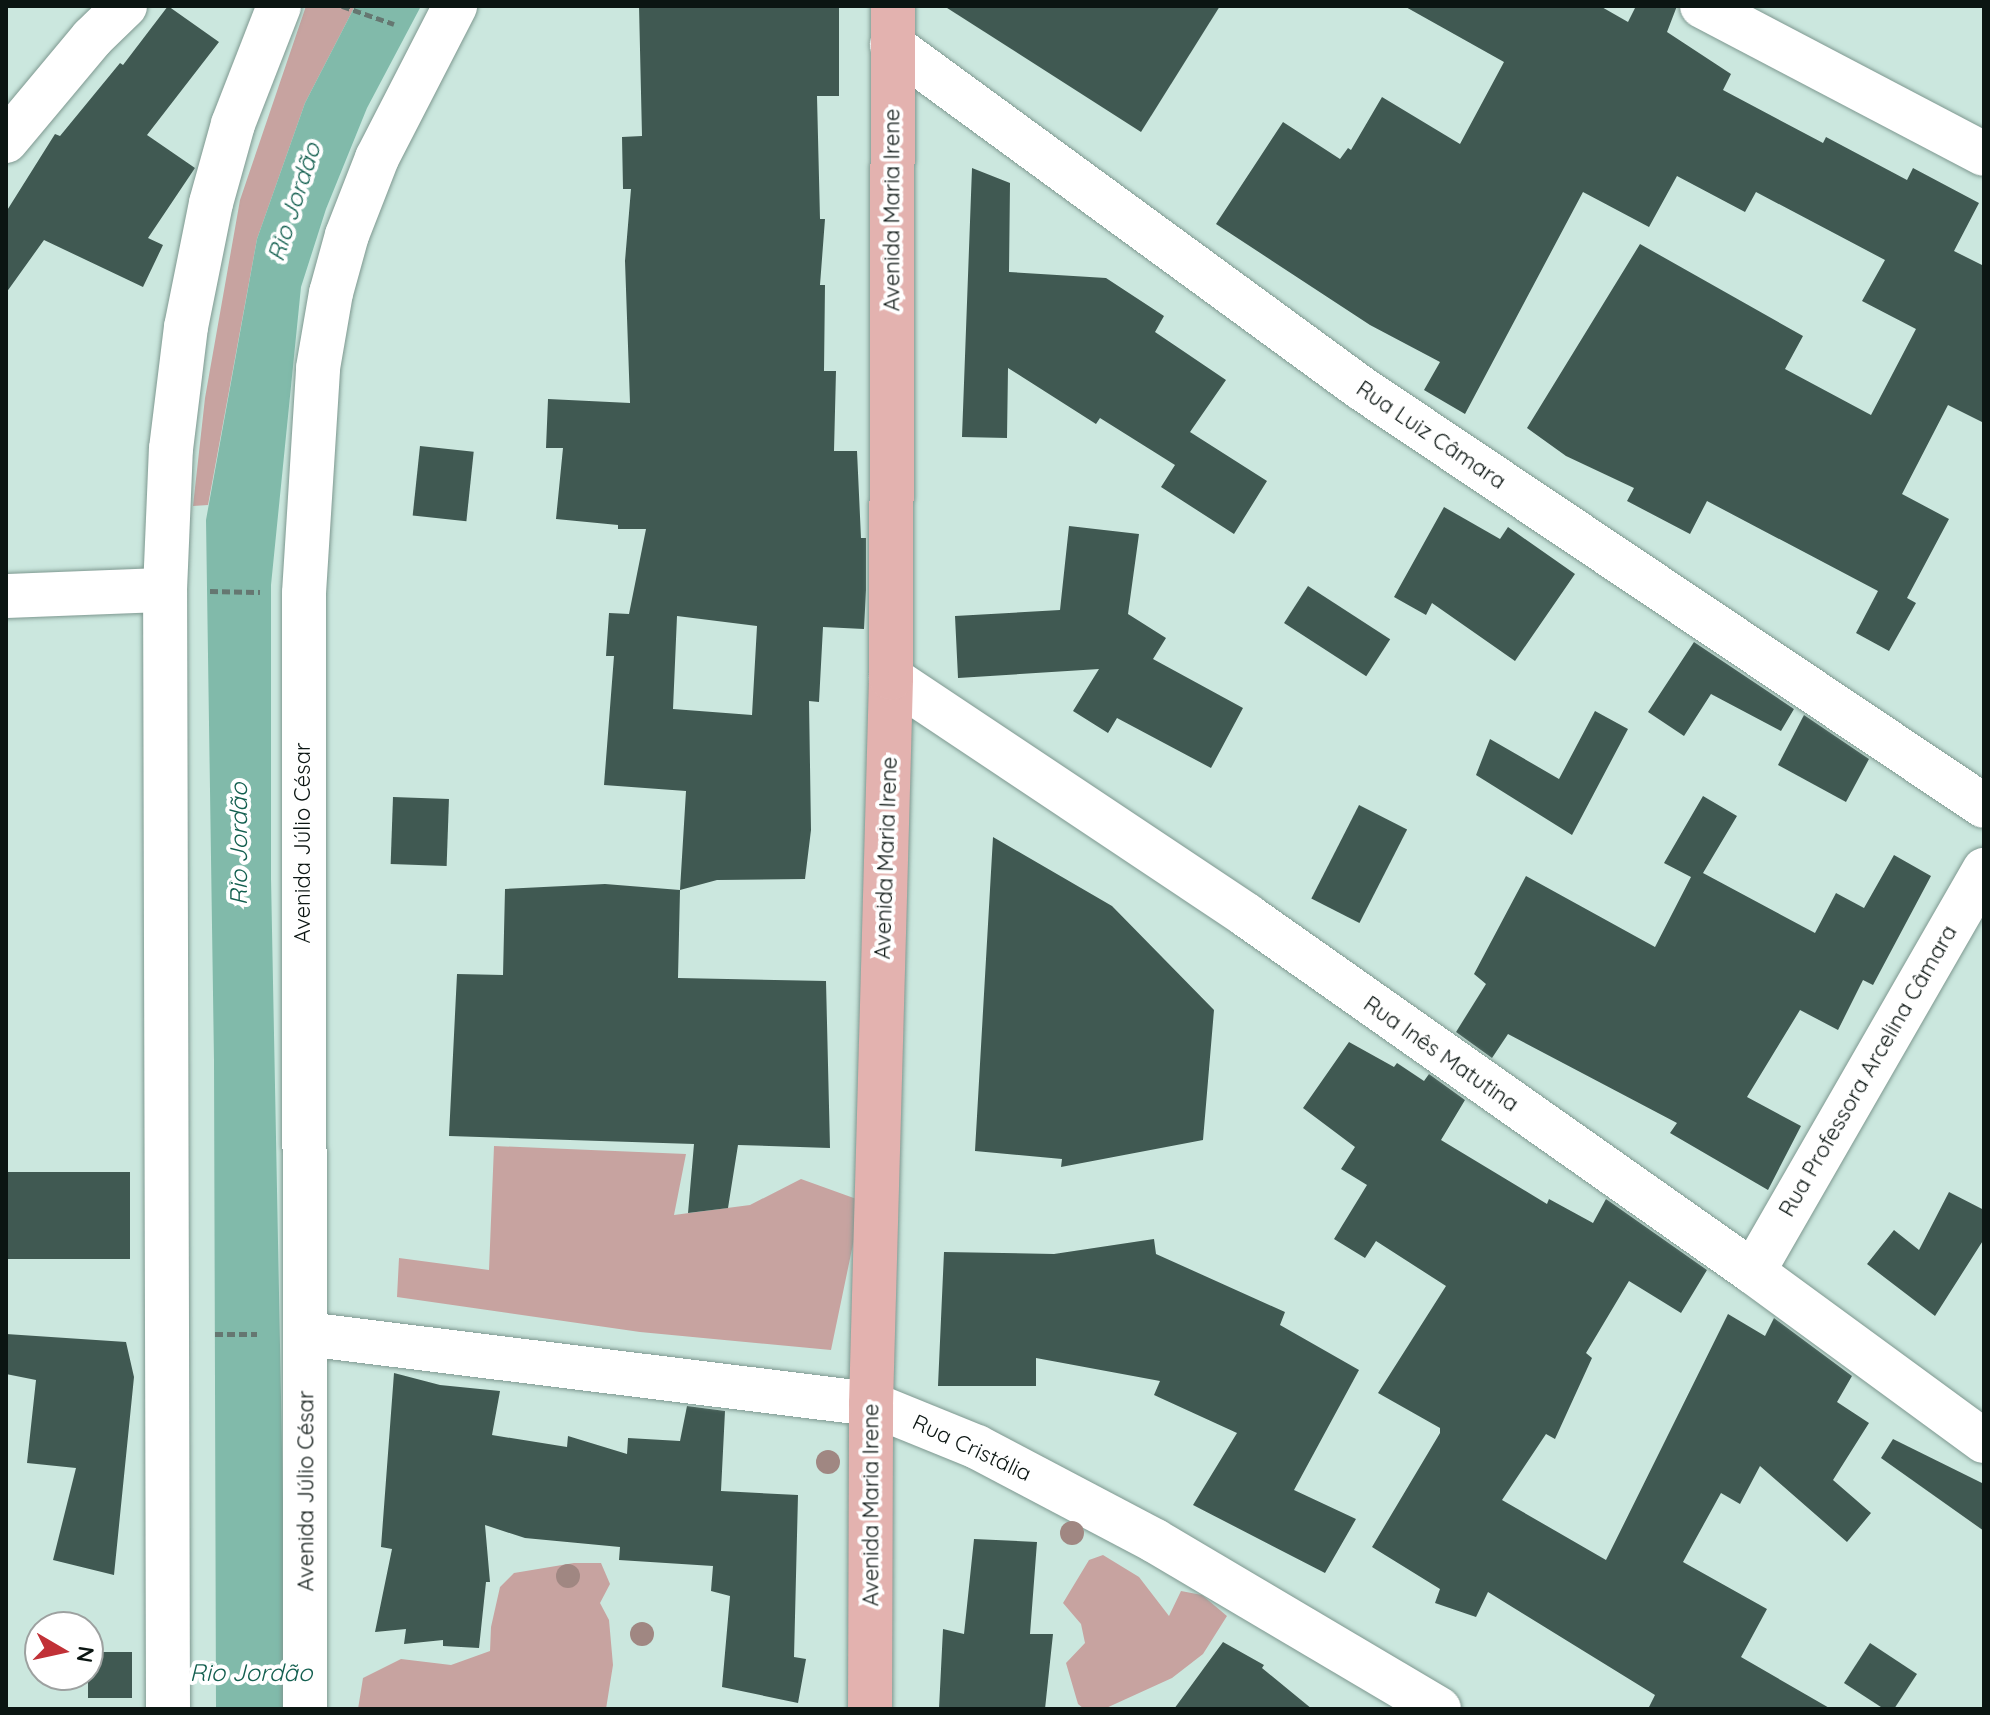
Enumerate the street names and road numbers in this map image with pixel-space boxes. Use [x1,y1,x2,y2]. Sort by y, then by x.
street label: Avenida Maria Irene [879,109,905,311]
street label: Rua Luiz Câmara [1351,375,1511,495]
street label: Avenida Júlio César [290,743,316,943]
street label: Avenida Maria Irene [869,756,903,960]
street label: Rua Professora Arcelina Câmara [1774,921,1962,1221]
street label: Rua Inês Matutina [1358,991,1524,1117]
street label: Avenida Júlio César [293,1391,319,1591]
street label: Avenida Maria Irene [858,1404,884,1606]
street label: Rua Cristália [908,1409,1036,1487]

